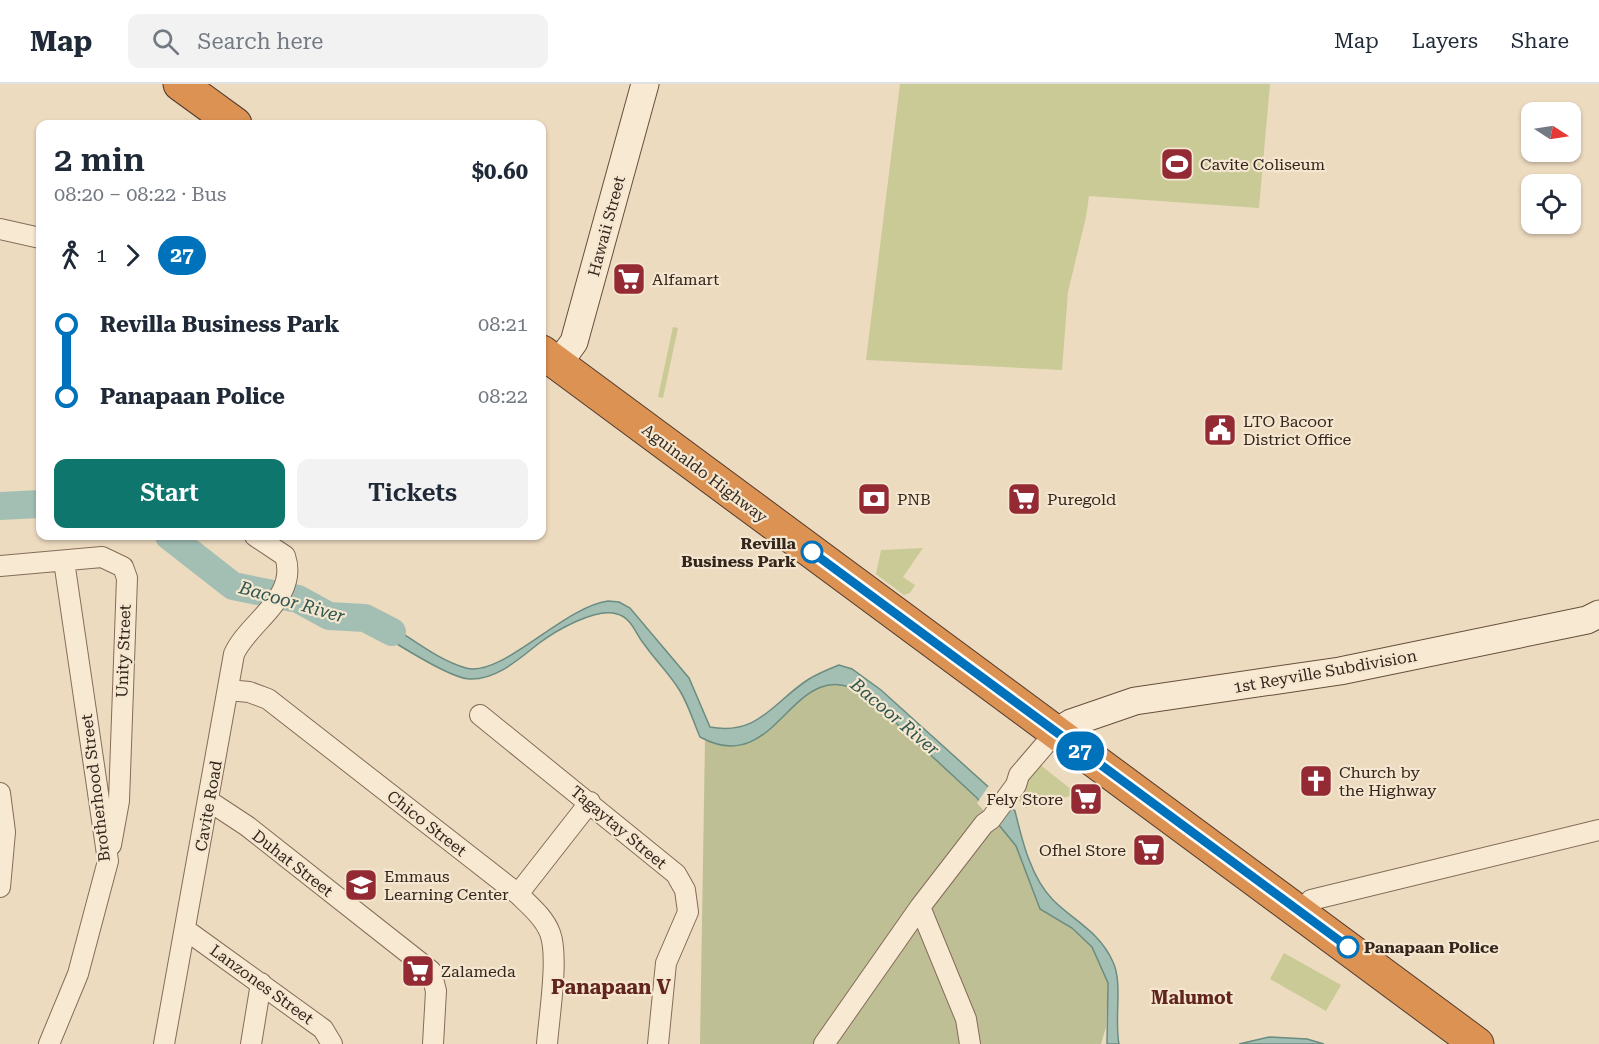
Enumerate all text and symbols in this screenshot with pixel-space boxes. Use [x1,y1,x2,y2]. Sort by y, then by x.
search box [128,14,548,68]
text: Map [30,25,92,58]
icon: search [149,25,182,58]
text: Search here [197,29,323,54]
text: Map [1334,29,1379,53]
text: Layers [1412,29,1478,53]
text: Share [1511,29,1569,53]
north arrow [1521,102,1581,162]
map controls [1521,102,1581,234]
text: 2 min [54,140,145,179]
sports icon: Cavite Coliseum [1159,146,1195,182]
place label: Cavite Coliseum [1200,155,1326,174]
text: $0.60 [472,159,528,184]
street label: Hawaii Street [584,174,629,278]
button: locate [1521,174,1581,234]
text: 08:20 – 08:22 · Bus [54,182,226,206]
icon: walk [54,239,87,272]
icon: forward [116,239,149,272]
text: 1 [96,243,107,267]
text: 27 [170,243,194,267]
supermarket icon: Alfamart [611,261,647,297]
place label: Alfamart [652,270,719,289]
text: Revilla Business Park [100,312,339,337]
text: 08:21 [478,312,528,336]
text: Panapaan Police [100,384,285,409]
text: 08:22 [478,384,528,408]
public building icon: LTO Bacoor District Office [1202,412,1238,448]
place label: LTO Bacoor District Office [1243,412,1351,449]
street label: Aguinaldo Highway [638,420,772,527]
button: Start [54,459,285,528]
button: Tickets [297,459,528,528]
bank icon: PNB [856,481,892,517]
supermarket icon: Puregold [1006,481,1042,517]
place label: PNB [897,490,931,509]
place label: Puregold [1047,490,1116,509]
place label: Revilla Business Park [681,534,797,571]
marker: Revilla Business Park [801,541,823,563]
water label: Bacoor River [236,576,348,627]
street label: Unity Street [112,604,135,698]
street label: 1st Reyville Subdivision [1232,646,1418,697]
water label: Bacoor River [846,673,944,760]
street label: Brotherhood Street [77,713,114,863]
line badge: 27 [1053,732,1107,770]
text: 27 [1068,739,1092,763]
street label: Cavite Road [191,759,226,853]
church icon: Church by the Highway [1298,763,1334,799]
place label: Church by the Highway [1339,763,1437,800]
supermarket icon: Fely Store [1068,781,1104,817]
street label: Tagaytay Street [567,782,670,873]
street label: Chico Street [383,786,470,860]
place label: Fely Store [986,790,1063,809]
street label: Duhat Street [249,826,337,901]
supermarket icon: Ofhel Store [1131,832,1167,868]
place label: Ofhel Store [1039,841,1126,860]
school or university icon: Emmaus Learning Center [343,867,379,903]
place label: Emmaus Learning Center [384,867,509,904]
marker: Panapaan Police [1337,936,1359,958]
place label: Panapaan Police [1364,938,1499,957]
street label: Lanzones Street [206,941,317,1028]
supermarket icon: Zalameda [400,953,436,989]
place label: Zalameda [441,962,516,981]
district label: Panapaan V [551,975,672,999]
district label: Malumot [1151,987,1233,1008]

